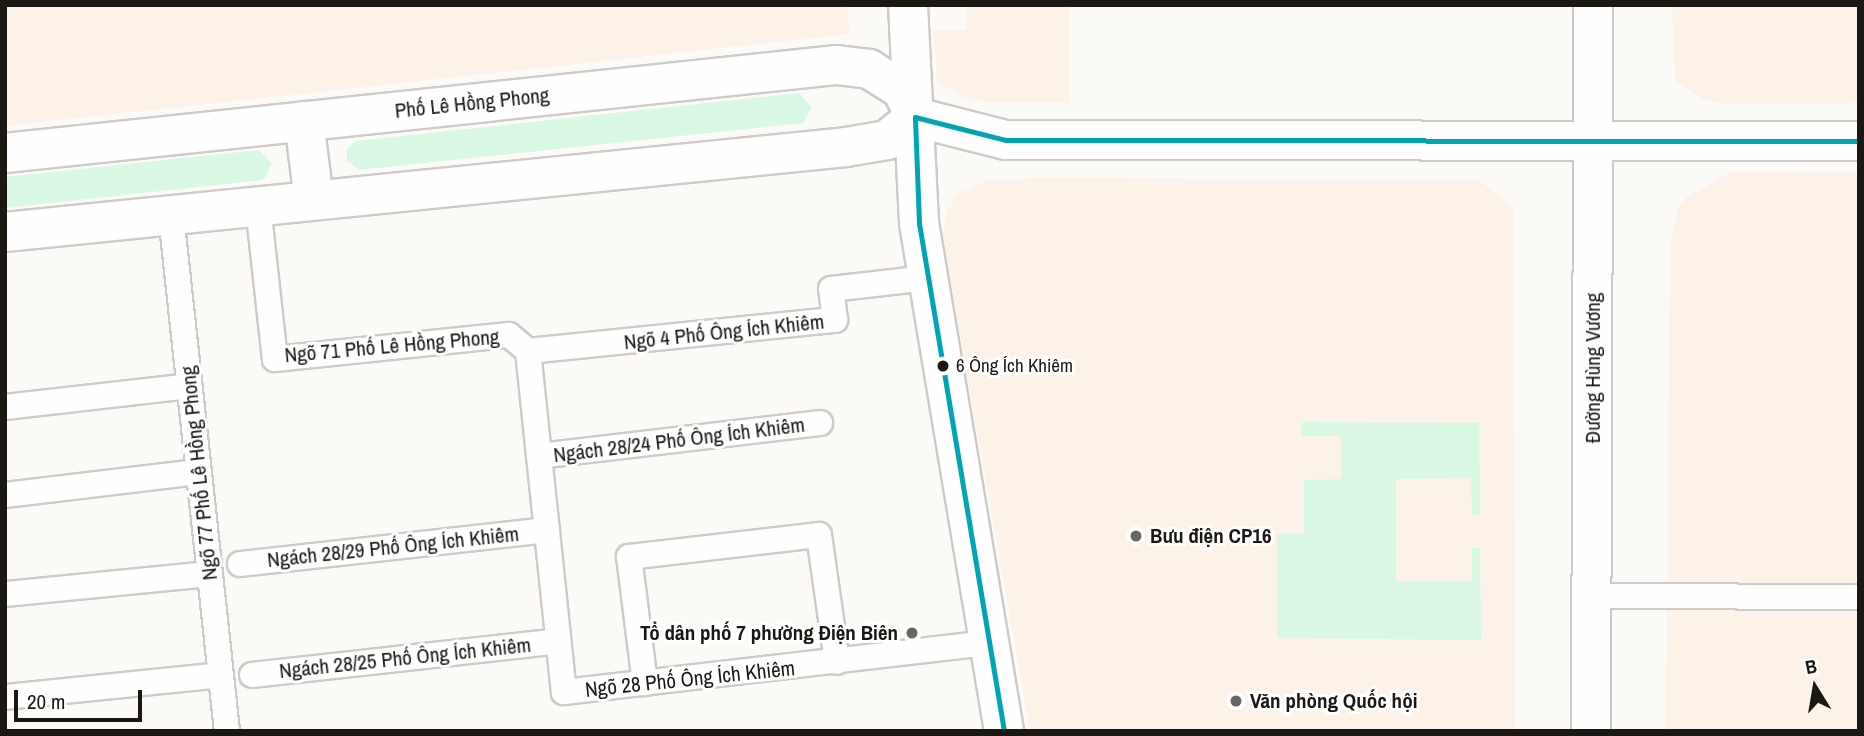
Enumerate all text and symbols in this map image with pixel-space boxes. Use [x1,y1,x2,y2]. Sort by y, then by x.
street label: Phố Lê Hồng Phong [394,82,550,124]
street label: Đường Hùng Vương [1580,293,1606,443]
street label: Ngõ 4 Phố Ông Ích Khiêm [623,309,825,355]
street label: Ngõ 71 Phố Lê Hồng Phong [284,324,500,368]
place label: 6 Ông Ích Khiêm [956,355,1073,377]
marker: 6 Ông Ích Khiêm [936,359,950,373]
street label: Ngõ 77 Phố Lê Hồng Phong [175,365,223,581]
street label: Ngách 28/24 Phố Ông Ích Khiêm [552,412,806,468]
street label: Ngách 28/29 Phố Ông Ích Khiêm [266,521,520,573]
place label: Bưu điện CP16 [1150,523,1272,549]
marker: Bưu điện CP16 [1128,528,1144,544]
place label: Tổ dân phố 7 phường Điện Biên [640,620,898,646]
marker: Tổ dân phố 7 phường Điện Biên [904,625,920,641]
street label: Ngách 28/25 Phố Ông Ích Khiêm [278,632,532,684]
north arrow [1780,652,1850,722]
text: B [1803,653,1819,680]
street label: Ngõ 28 Phố Ông Ích Khiêm [584,655,796,703]
scale bar [18,676,145,720]
text: 20 m [27,687,65,716]
place label: Văn phòng Quốc hội [1250,688,1417,714]
marker: Văn phòng Quốc hội [1228,693,1244,709]

